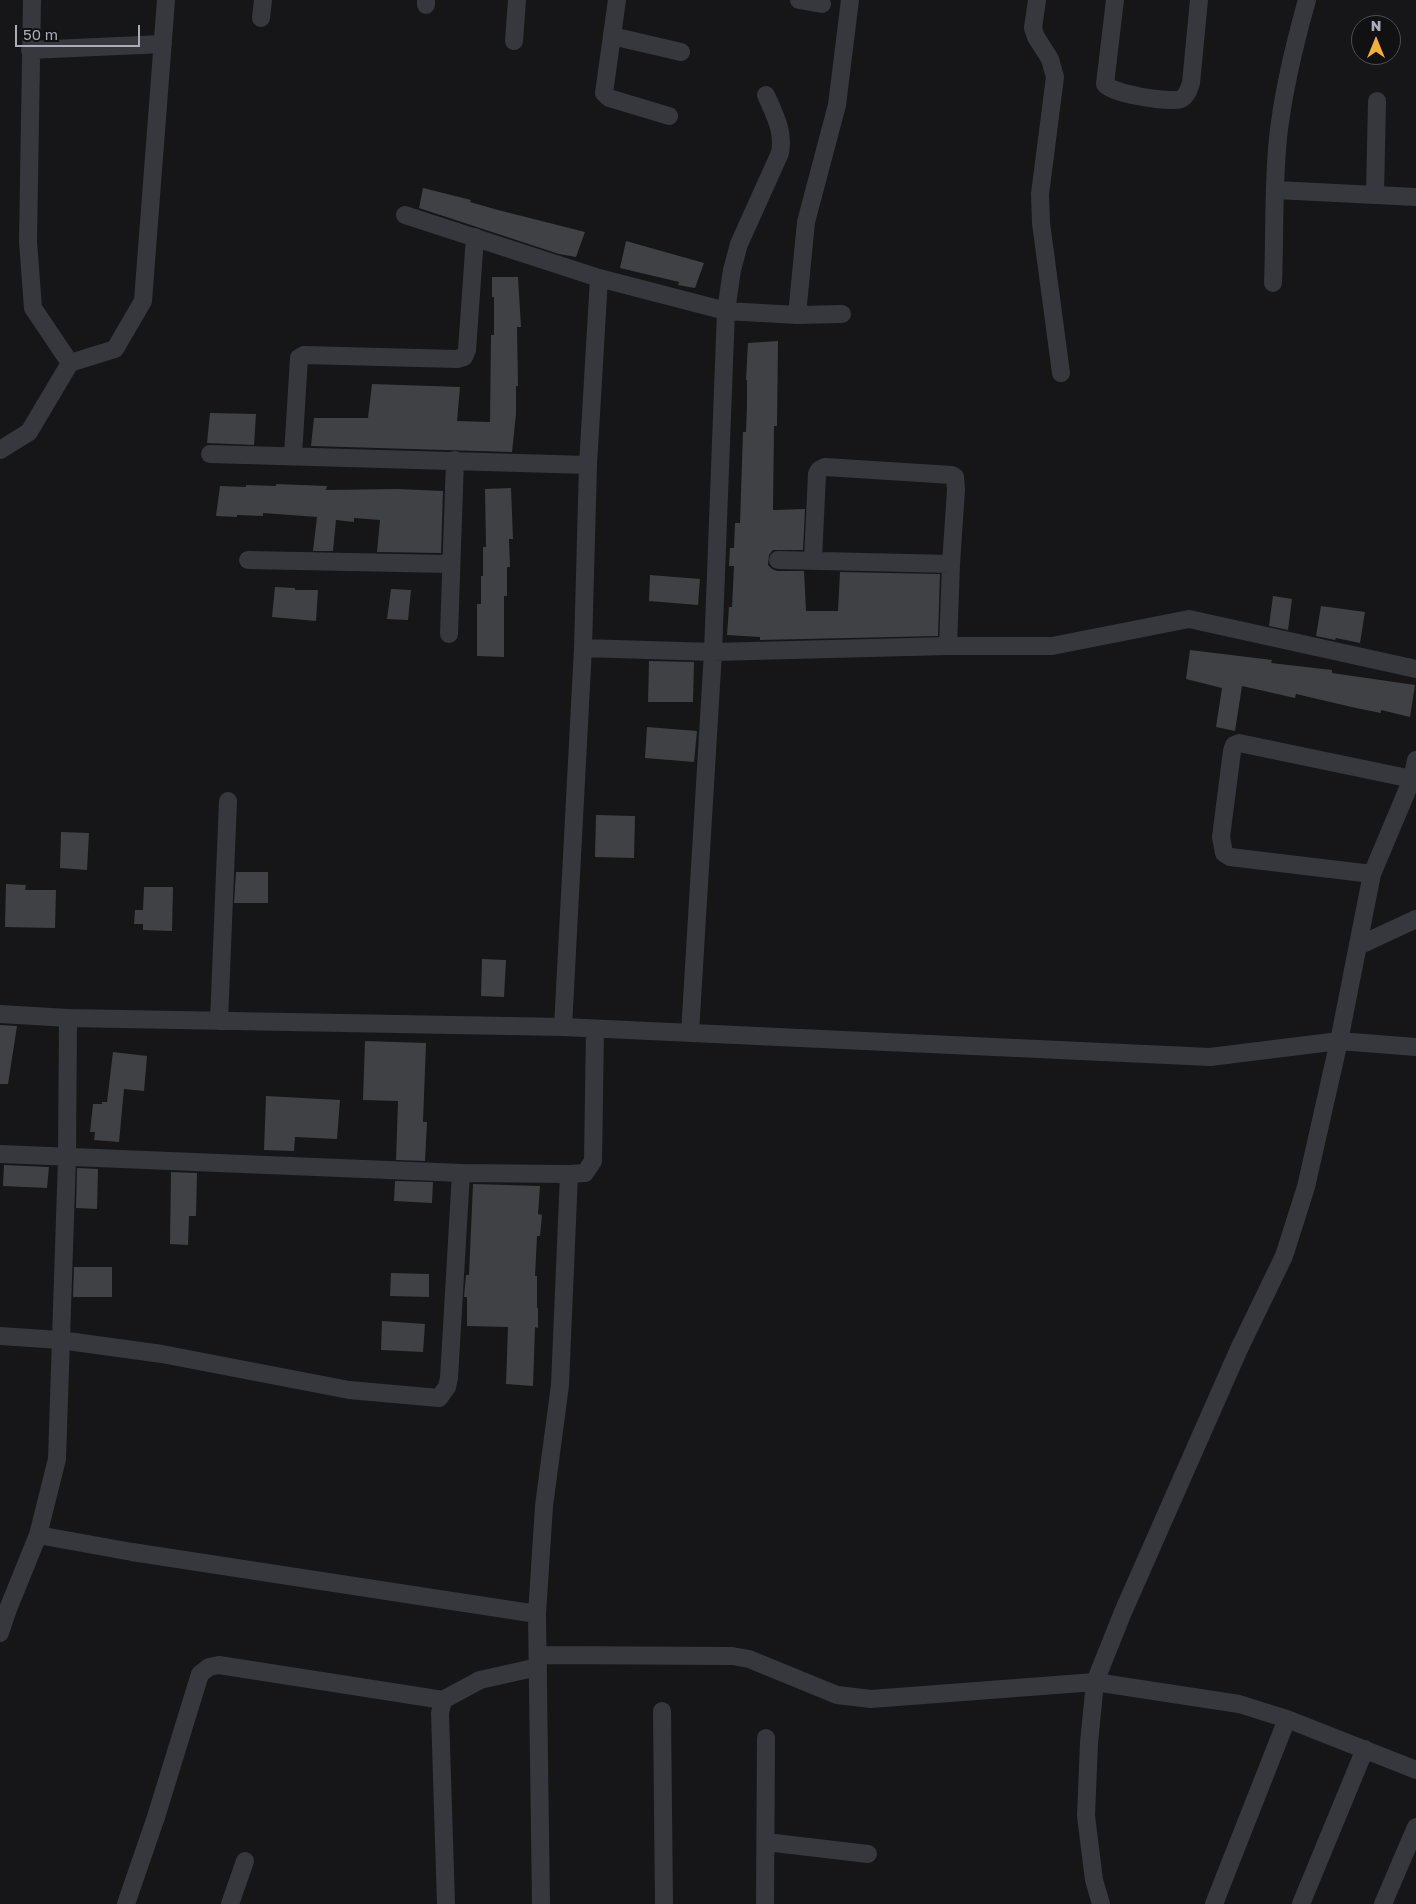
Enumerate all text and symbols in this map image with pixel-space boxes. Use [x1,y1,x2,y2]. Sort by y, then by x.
scale bar [18,15,142,47]
north arrow [1351,15,1401,65]
text: N [1371,17,1381,34]
text: 50 m [23,25,58,43]

